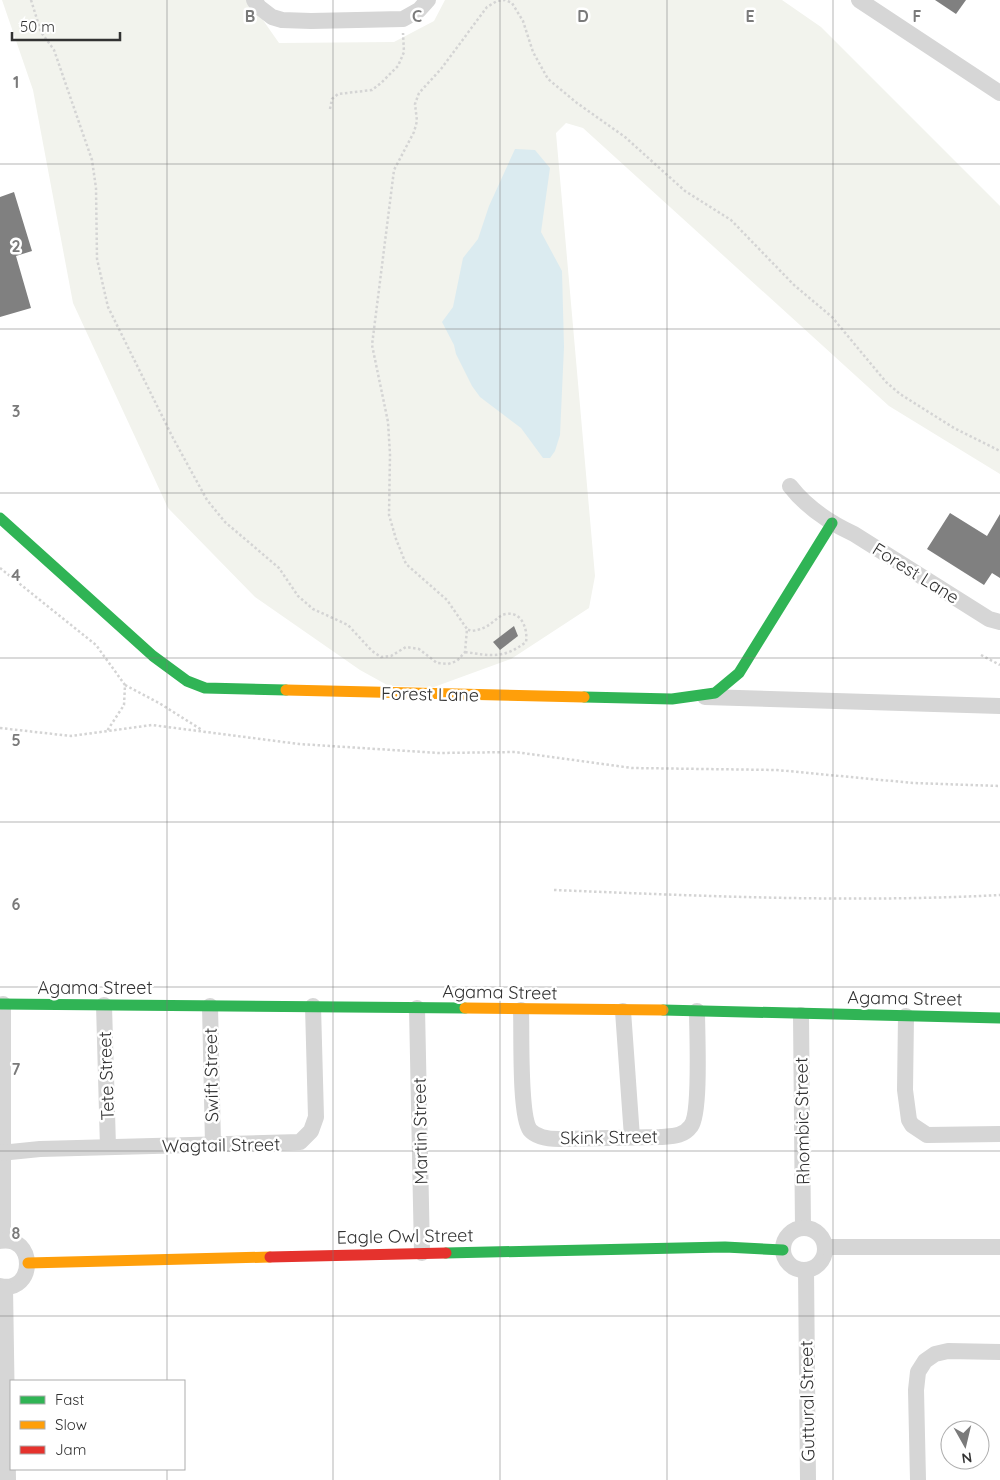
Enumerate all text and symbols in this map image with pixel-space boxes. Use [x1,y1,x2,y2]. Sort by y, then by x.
text: B [245,6,255,26]
text: C [412,6,422,26]
text: D [577,6,589,26]
text: E [745,6,755,26]
text: F [913,6,922,26]
scale bar [12,10,120,42]
text: 50 m [20,17,55,36]
text: 1 [13,72,19,92]
text: 2 [11,236,21,256]
text: 3 [12,401,20,421]
street label: Forest Lane [868,537,964,609]
text: 4 [11,565,21,585]
street label: Forest Lane [381,682,479,706]
text: 5 [11,730,21,750]
text: 6 [12,894,21,914]
street label: Agama Street [37,976,153,999]
street label: Agama Street [442,979,558,1005]
street label: Agama Street [847,985,963,1011]
street label: Swift Street [199,1028,223,1122]
street label: Tete Street [93,1031,119,1121]
street label: Rhombic Street [789,1057,815,1185]
text: 7 [12,1059,21,1079]
street label: Martin Street [408,1077,432,1185]
street label: Skink Street [560,1125,658,1149]
street label: Wagtail Street [162,1132,280,1158]
text: 8 [12,1223,21,1243]
street label: Eagle Owl Street [336,1223,474,1249]
street label: Guttural Street [794,1340,820,1462]
legend [10,1380,185,1470]
text: Fast [55,1390,84,1409]
text: Slow [55,1415,87,1434]
north arrow [940,1420,990,1470]
text: Jam [55,1440,86,1459]
text: N [960,1448,973,1468]

